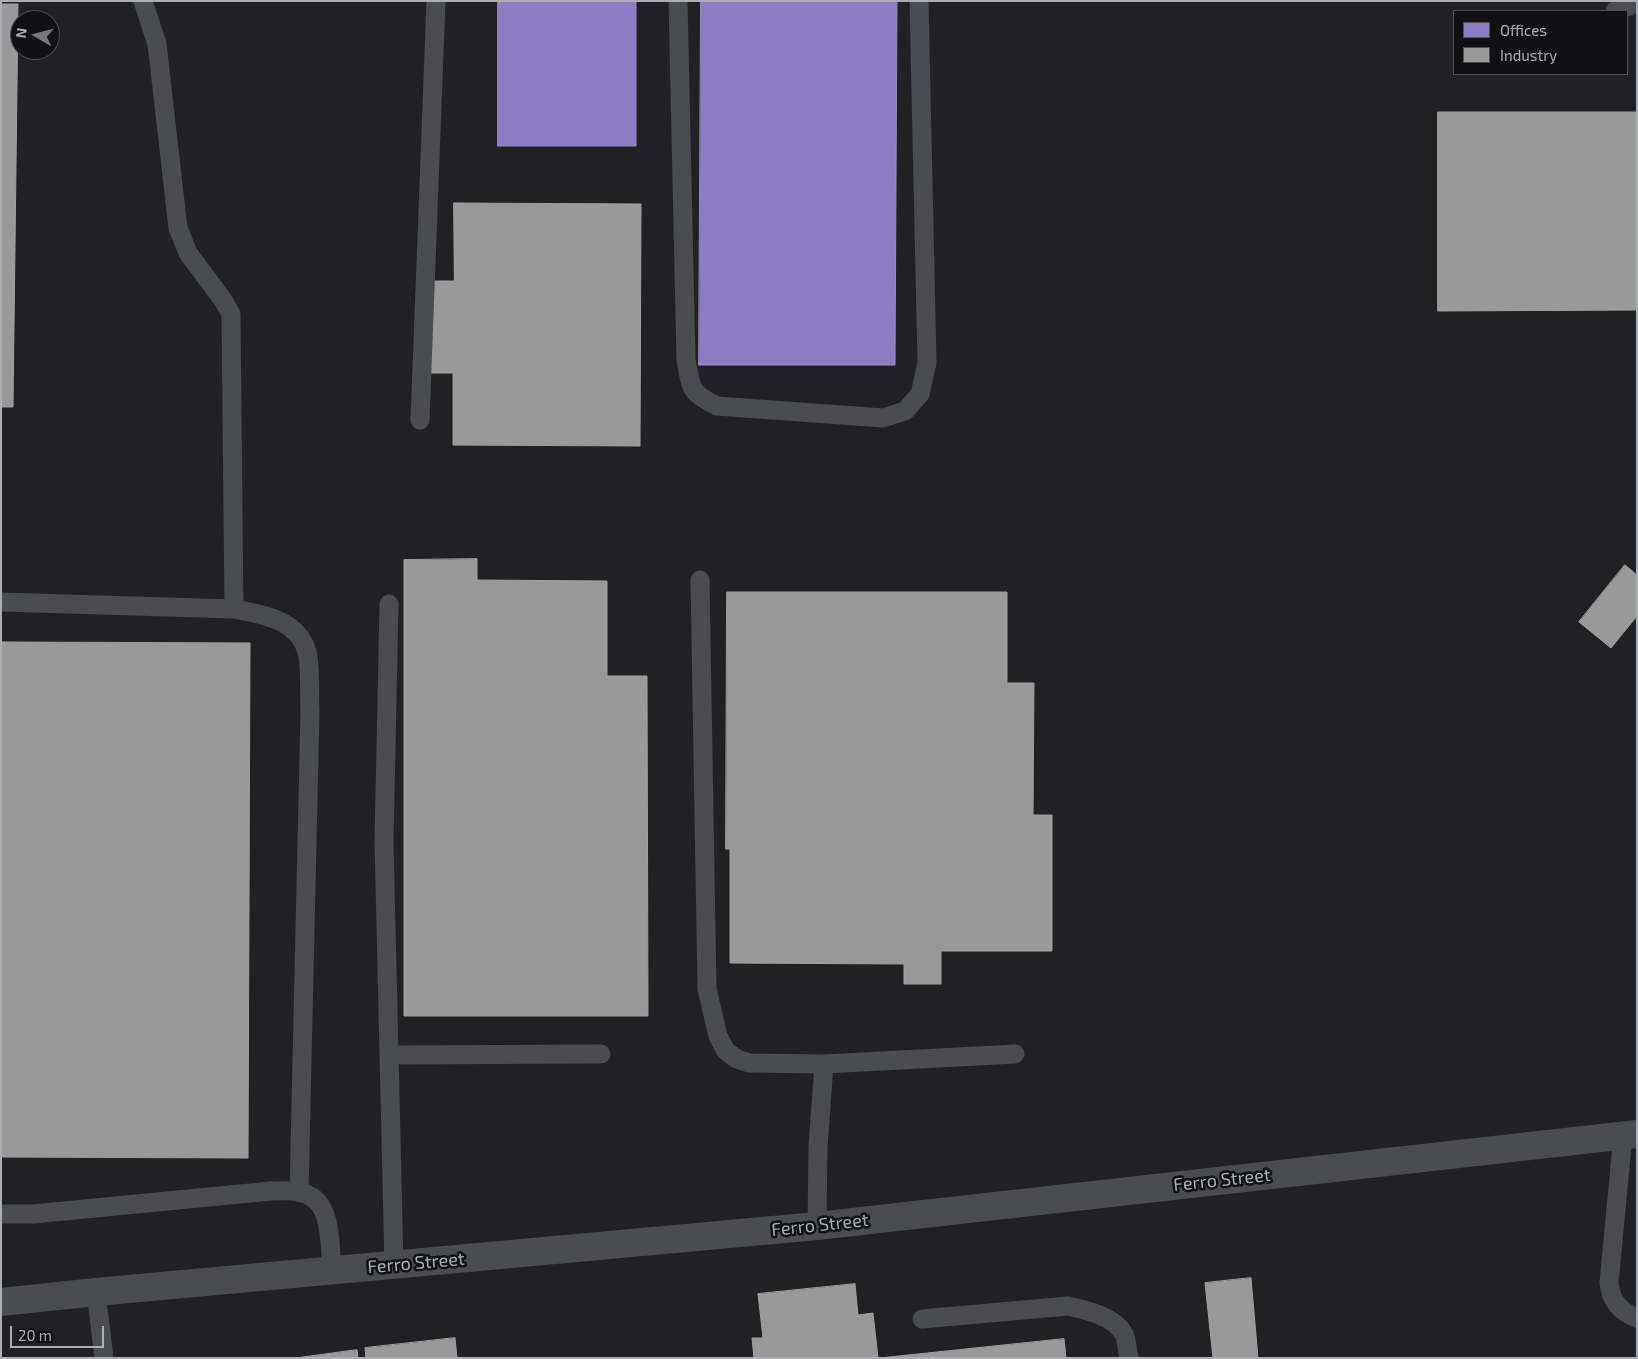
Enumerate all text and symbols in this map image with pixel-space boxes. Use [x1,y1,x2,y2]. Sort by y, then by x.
north arrow [10,10,60,60]
legend [1453,10,1628,75]
text: Offices [1500,21,1547,39]
text: N [12,27,30,39]
text: Industry [1500,46,1557,64]
street label: Ferro Street [1172,1164,1272,1196]
street label: Ferro Street [770,1209,870,1241]
street label: Ferro Street [366,1248,466,1278]
scale bar [12,1316,106,1348]
text: 20 m [18,1326,52,1344]

